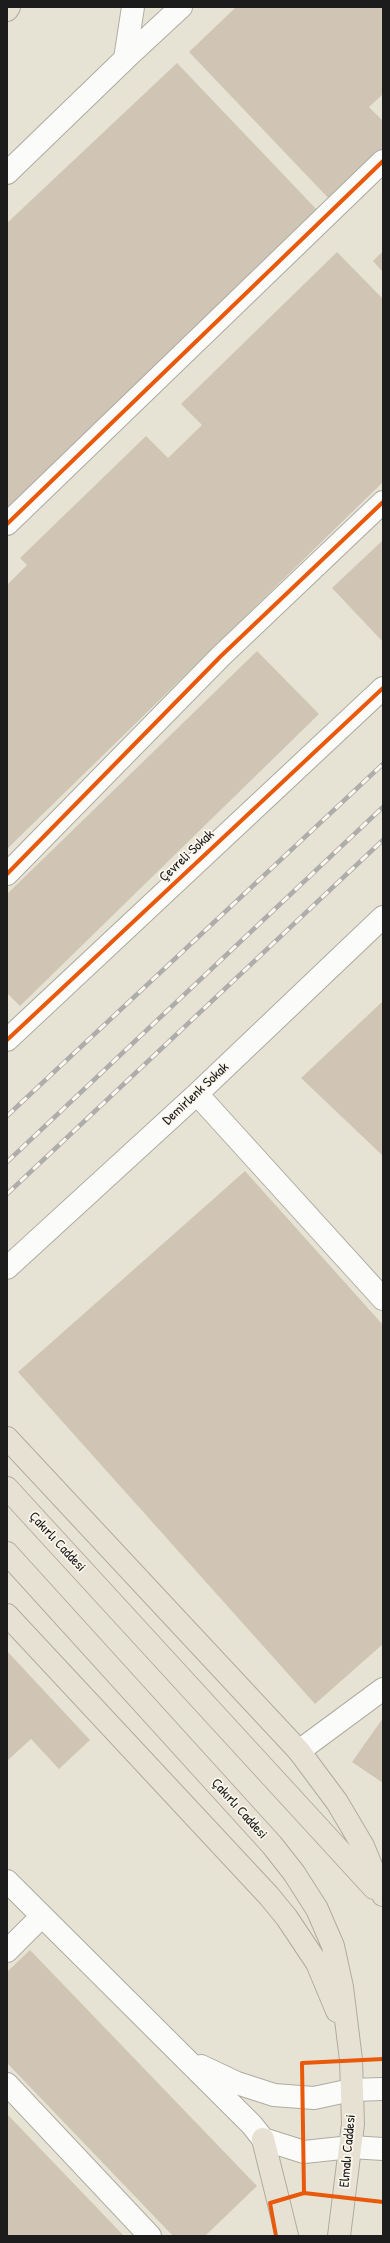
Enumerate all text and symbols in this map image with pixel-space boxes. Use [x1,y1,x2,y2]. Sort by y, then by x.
street label: Çevreli Sokak [156,826,218,886]
street label: Demirlenk Sokak [160,1059,232,1129]
street label: Çakırlı Caddesi [25,1509,89,1575]
street label: Çakırlı Caddesi [207,1775,271,1843]
street label: Elmalı Caddesi [336,2114,360,2188]

